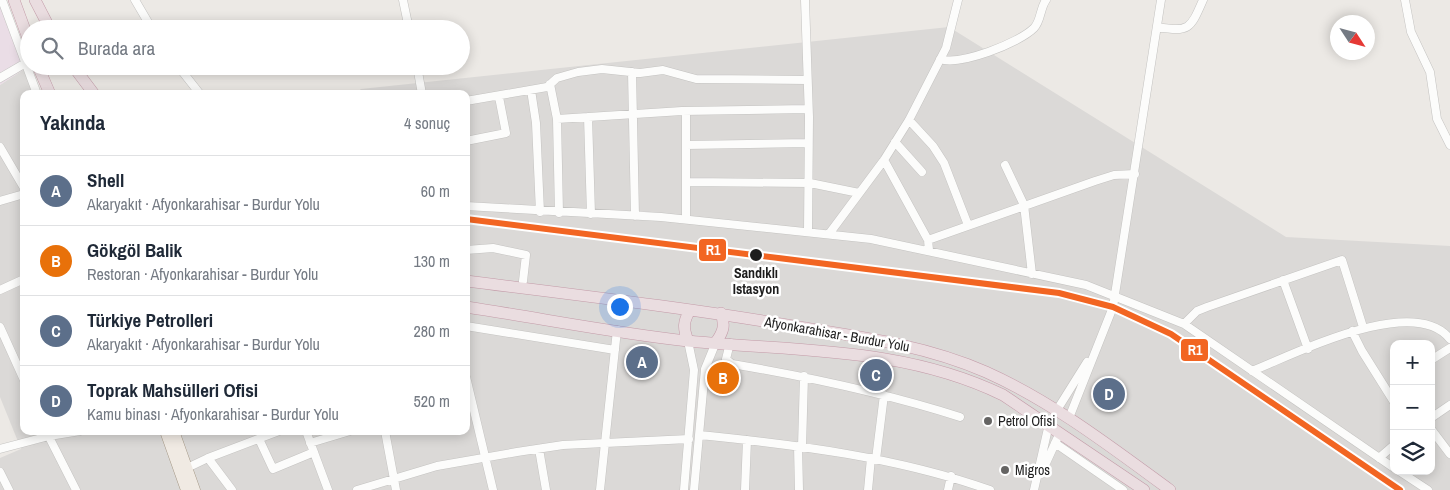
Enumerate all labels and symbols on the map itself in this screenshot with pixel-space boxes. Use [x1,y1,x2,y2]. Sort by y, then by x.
north arrow [1330,15,1375,60]
line badge: R1 [698,238,727,262]
text: R1 [706,241,721,259]
marker: Sandıklı Istasyon [748,247,764,263]
place label: Sandıklı Istasyon [733,264,779,298]
your location [607,294,633,320]
street label: Afyonkarahisar - Burdur Yolu [762,312,911,356]
line badge: R1 [1180,338,1209,362]
text: R1 [1188,341,1203,359]
pin: A [626,343,658,381]
pin: C [860,356,892,394]
pin: B [707,359,739,397]
pin: D [1093,375,1125,413]
place label: Petrol Ofisi [998,412,1055,430]
marker: Petrol Ofisi [982,415,994,427]
place label: Migros [1015,461,1050,479]
marker: Migros [999,464,1011,476]

